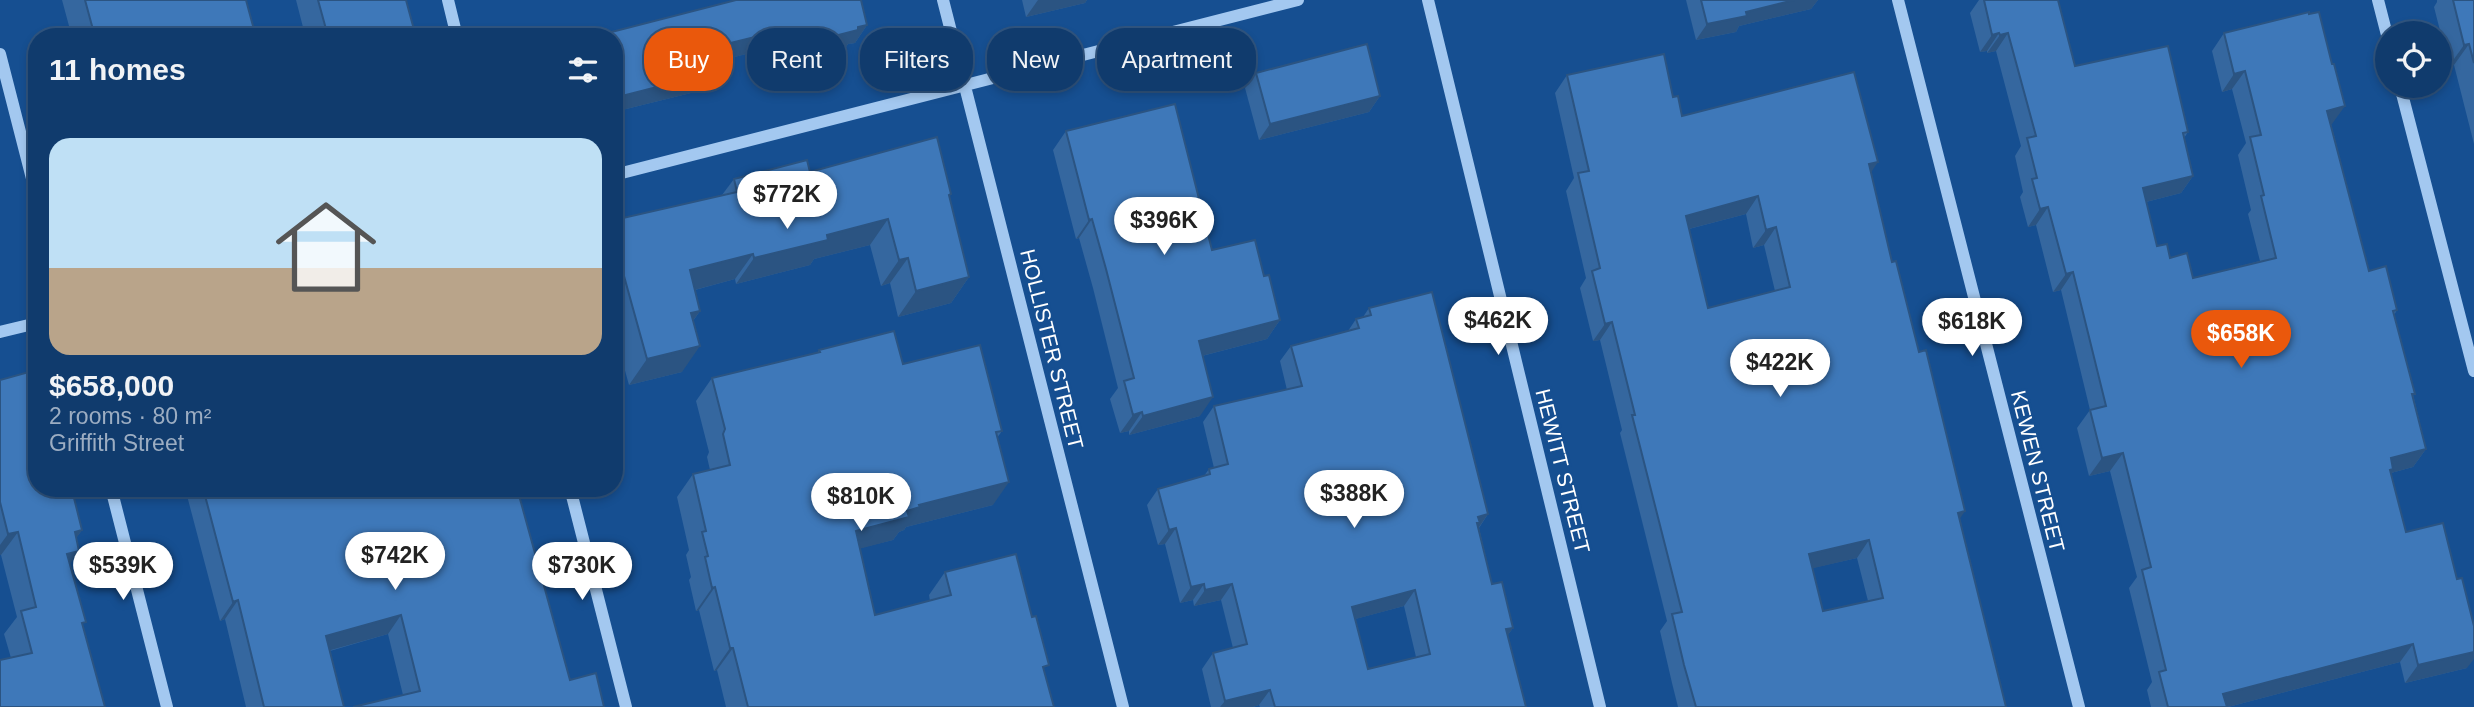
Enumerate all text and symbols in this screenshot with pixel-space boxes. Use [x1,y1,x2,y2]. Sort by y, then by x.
map controls [2375,21,2452,98]
button: locate [2375,21,2452,98]
chip: Buy [644,28,733,91]
chip: Rent [747,28,846,91]
chip: Filters [860,28,973,91]
chip: New [987,28,1083,91]
chip: Apartment [1097,28,1256,91]
icon: filters [564,51,602,89]
text: 11 homes [49,53,186,86]
pin: $772K [738,172,836,231]
text: $772K [753,181,821,207]
icon: home [263,184,389,310]
pin: $396K [1115,198,1213,257]
text: $396K [1130,207,1198,233]
street label: HOLLISTER STREET [1016,247,1088,452]
pin: $462K [1449,298,1547,357]
pin: $618K [1923,298,2021,358]
text: $462K [1464,307,1532,333]
text: $618K [1938,308,2006,334]
pin: $658K [2192,310,2290,370]
text: $658K [2207,320,2275,346]
pin: $422K [1731,340,1829,399]
text: $422K [1746,349,1814,375]
text: $658,000 [49,369,174,402]
street label: HEWITT STREET [1531,386,1595,556]
street label: KEWEN STREET [2007,388,2069,554]
text: 2 rooms · 80 m² [49,403,211,429]
text: Griffith Street [49,430,184,456]
pin: $388K [1305,470,1403,530]
pin: $810K [812,474,910,533]
text: $388K [1320,480,1388,506]
text: $810K [827,483,895,509]
pin: $742K [346,532,444,592]
pin: $539K [74,542,172,602]
text: $742K [361,542,429,568]
pin: $730K [533,542,631,602]
text: $539K [89,552,157,578]
text: $730K [548,552,616,578]

